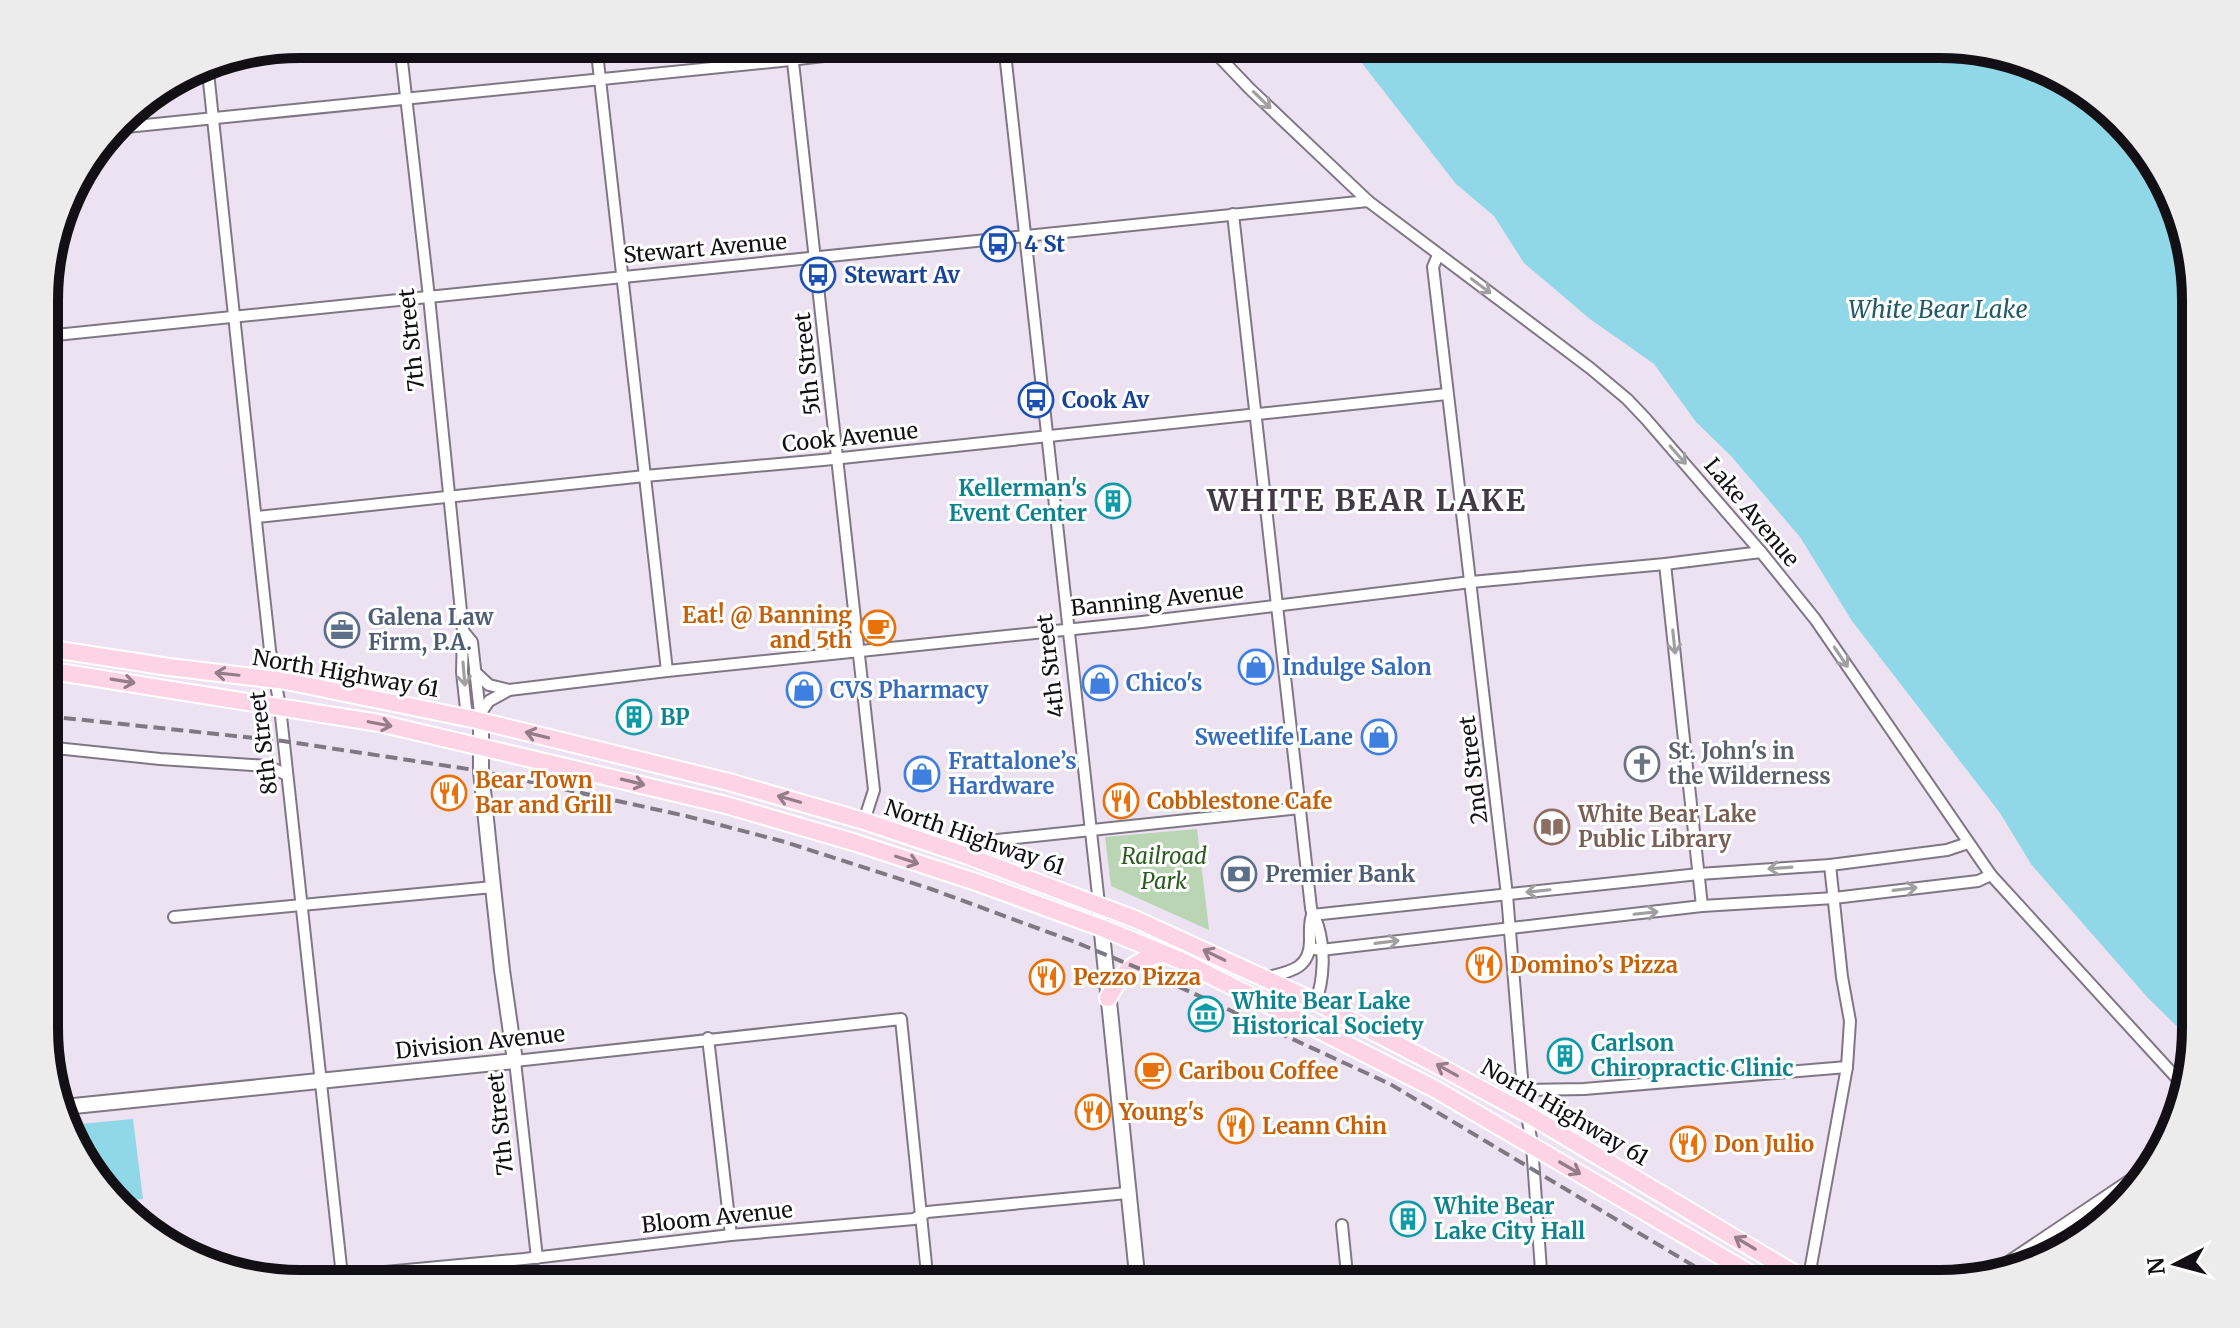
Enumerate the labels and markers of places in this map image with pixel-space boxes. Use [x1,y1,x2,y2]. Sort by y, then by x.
bus stop icon: 4 St [979,225,1017,263]
place label: 4 St [1024,230,1065,258]
bus stop icon: Stewart Av [799,256,837,294]
place label: Stewart Av [844,261,960,289]
bus stop icon: Cook Av [1017,381,1055,419]
place label: Cook Av [1062,386,1150,414]
place label: Kellerman's Event Center [949,474,1087,527]
building icon: Kellerman's Event Center [1094,482,1132,520]
place label: Eat! @ Banning and 5th [682,601,852,654]
place label: Galena Law Firm, P.A. [368,603,494,657]
cafe icon: Eat! @ Banning and 5th [859,609,897,647]
office icon: Galena Law Firm, P.A. [323,611,361,649]
shop icon: Indulge Salon [1237,648,1275,686]
place label: Indulge Salon [1282,653,1432,681]
shop icon: Chico's [1081,664,1119,702]
place label: Chico's [1126,669,1202,697]
shop icon: CVS Pharmacy [785,671,823,709]
place label: CVS Pharmacy [830,676,990,704]
building icon: BP [615,698,653,736]
place label: BP [660,703,690,731]
shop icon: Sweetlife Lane [1360,718,1398,756]
place label: Sweetlife Lane [1194,723,1353,751]
place label: St. John's in the Wilderness [1668,737,1831,790]
church icon: St. John's in the Wilderness [1623,745,1661,783]
place label: Frattalone’s Hardware [948,747,1077,800]
shop icon: Frattalone’s Hardware [903,755,941,793]
place label: Bear Town Bar and Grill [475,766,612,819]
restaurant icon: Bear Town Bar and Grill [430,774,468,812]
restaurant icon: Cobblestone Cafe [1102,782,1140,820]
place label: Cobblestone Cafe [1147,787,1332,815]
place label: White Bear Lake Public Library [1577,800,1756,853]
library icon: White Bear Lake Public Library [1533,808,1571,846]
bank icon: Premier Bank [1220,855,1258,893]
place label: Premier Bank [1265,860,1416,888]
restaurant icon: Domino’s Pizza [1465,946,1503,984]
place label: Domino’s Pizza [1510,951,1678,979]
restaurant icon: Pezzo Pizza [1028,958,1066,996]
place label: Pezzo Pizza [1073,963,1201,991]
place label: White Bear Lake Historical Society [1231,987,1425,1040]
museum icon: White Bear Lake Historical Society [1187,995,1225,1033]
place label: Carlson Chiropractic Clinic [1591,1029,1793,1082]
building icon: Carlson Chiropractic Clinic [1546,1037,1584,1075]
cafe icon: Caribou Coffee [1134,1052,1172,1090]
place label: Caribou Coffee [1179,1057,1339,1085]
restaurant icon: Young's [1074,1093,1112,1131]
place label: Young's [1118,1098,1204,1126]
restaurant icon: Leann Chin [1217,1107,1255,1145]
place label: Leann Chin [1262,1112,1387,1140]
restaurant icon: Don Julio [1669,1125,1707,1163]
place label: Don Julio [1714,1130,1814,1158]
place label: White Bear Lake City Hall [1433,1192,1585,1245]
building icon: White Bear Lake City Hall [1389,1200,1427,1238]

